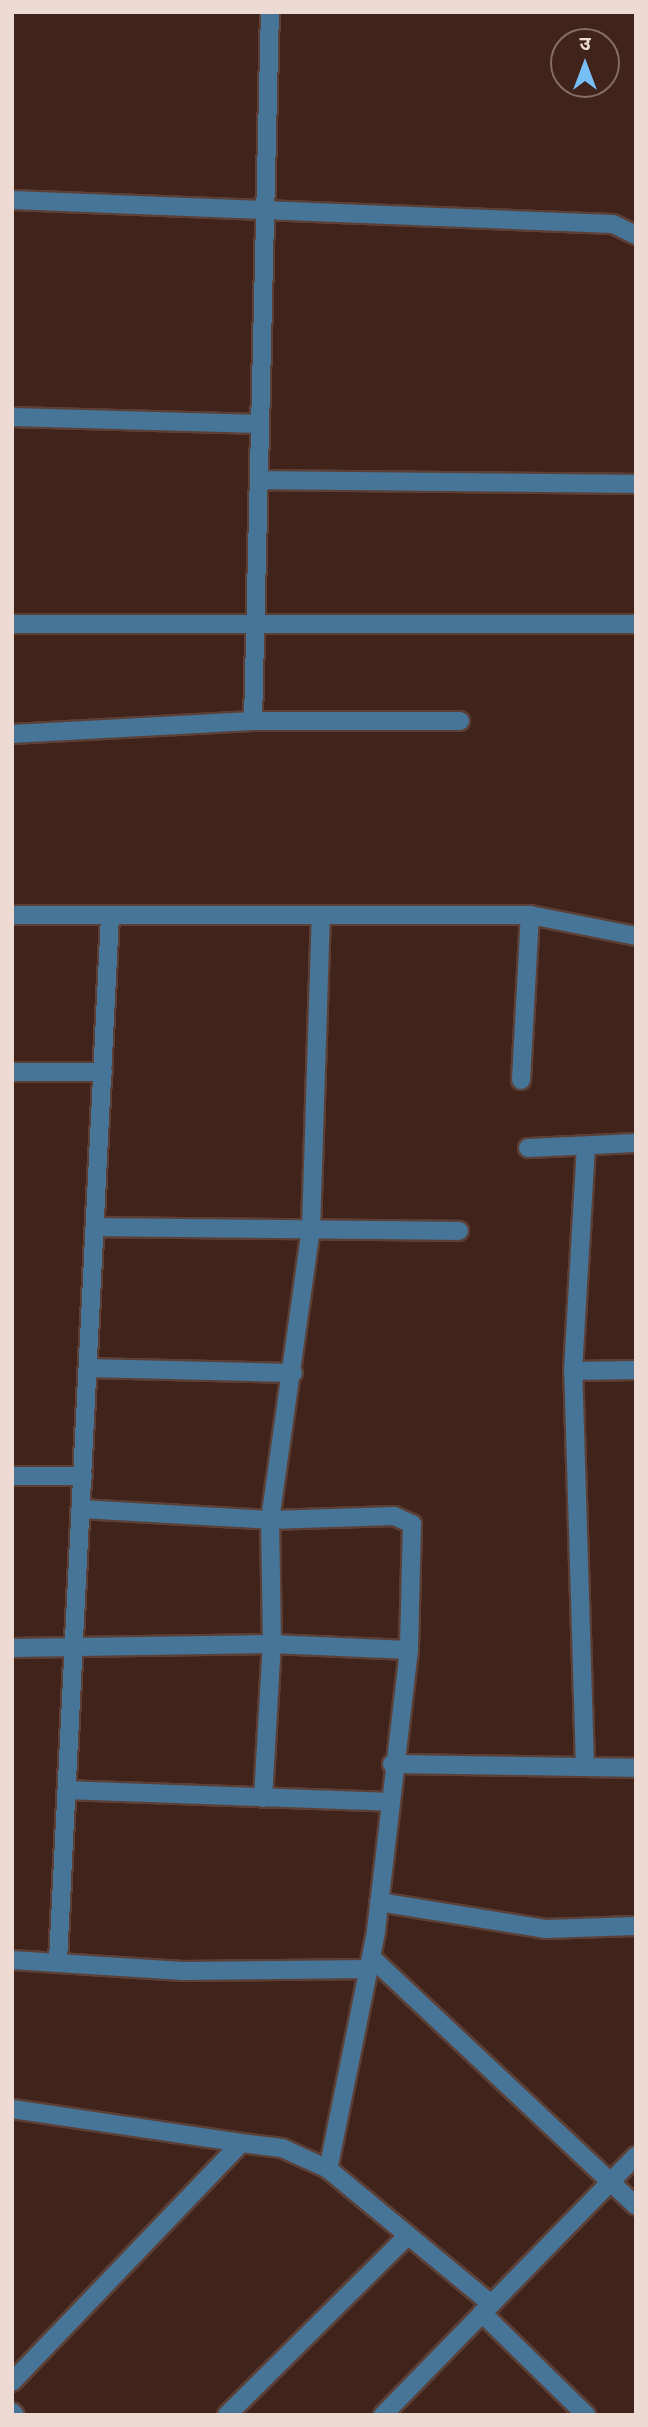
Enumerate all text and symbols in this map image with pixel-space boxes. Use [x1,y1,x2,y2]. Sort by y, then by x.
north arrow [550,28,620,98]
text: उ [579,33,591,54]

